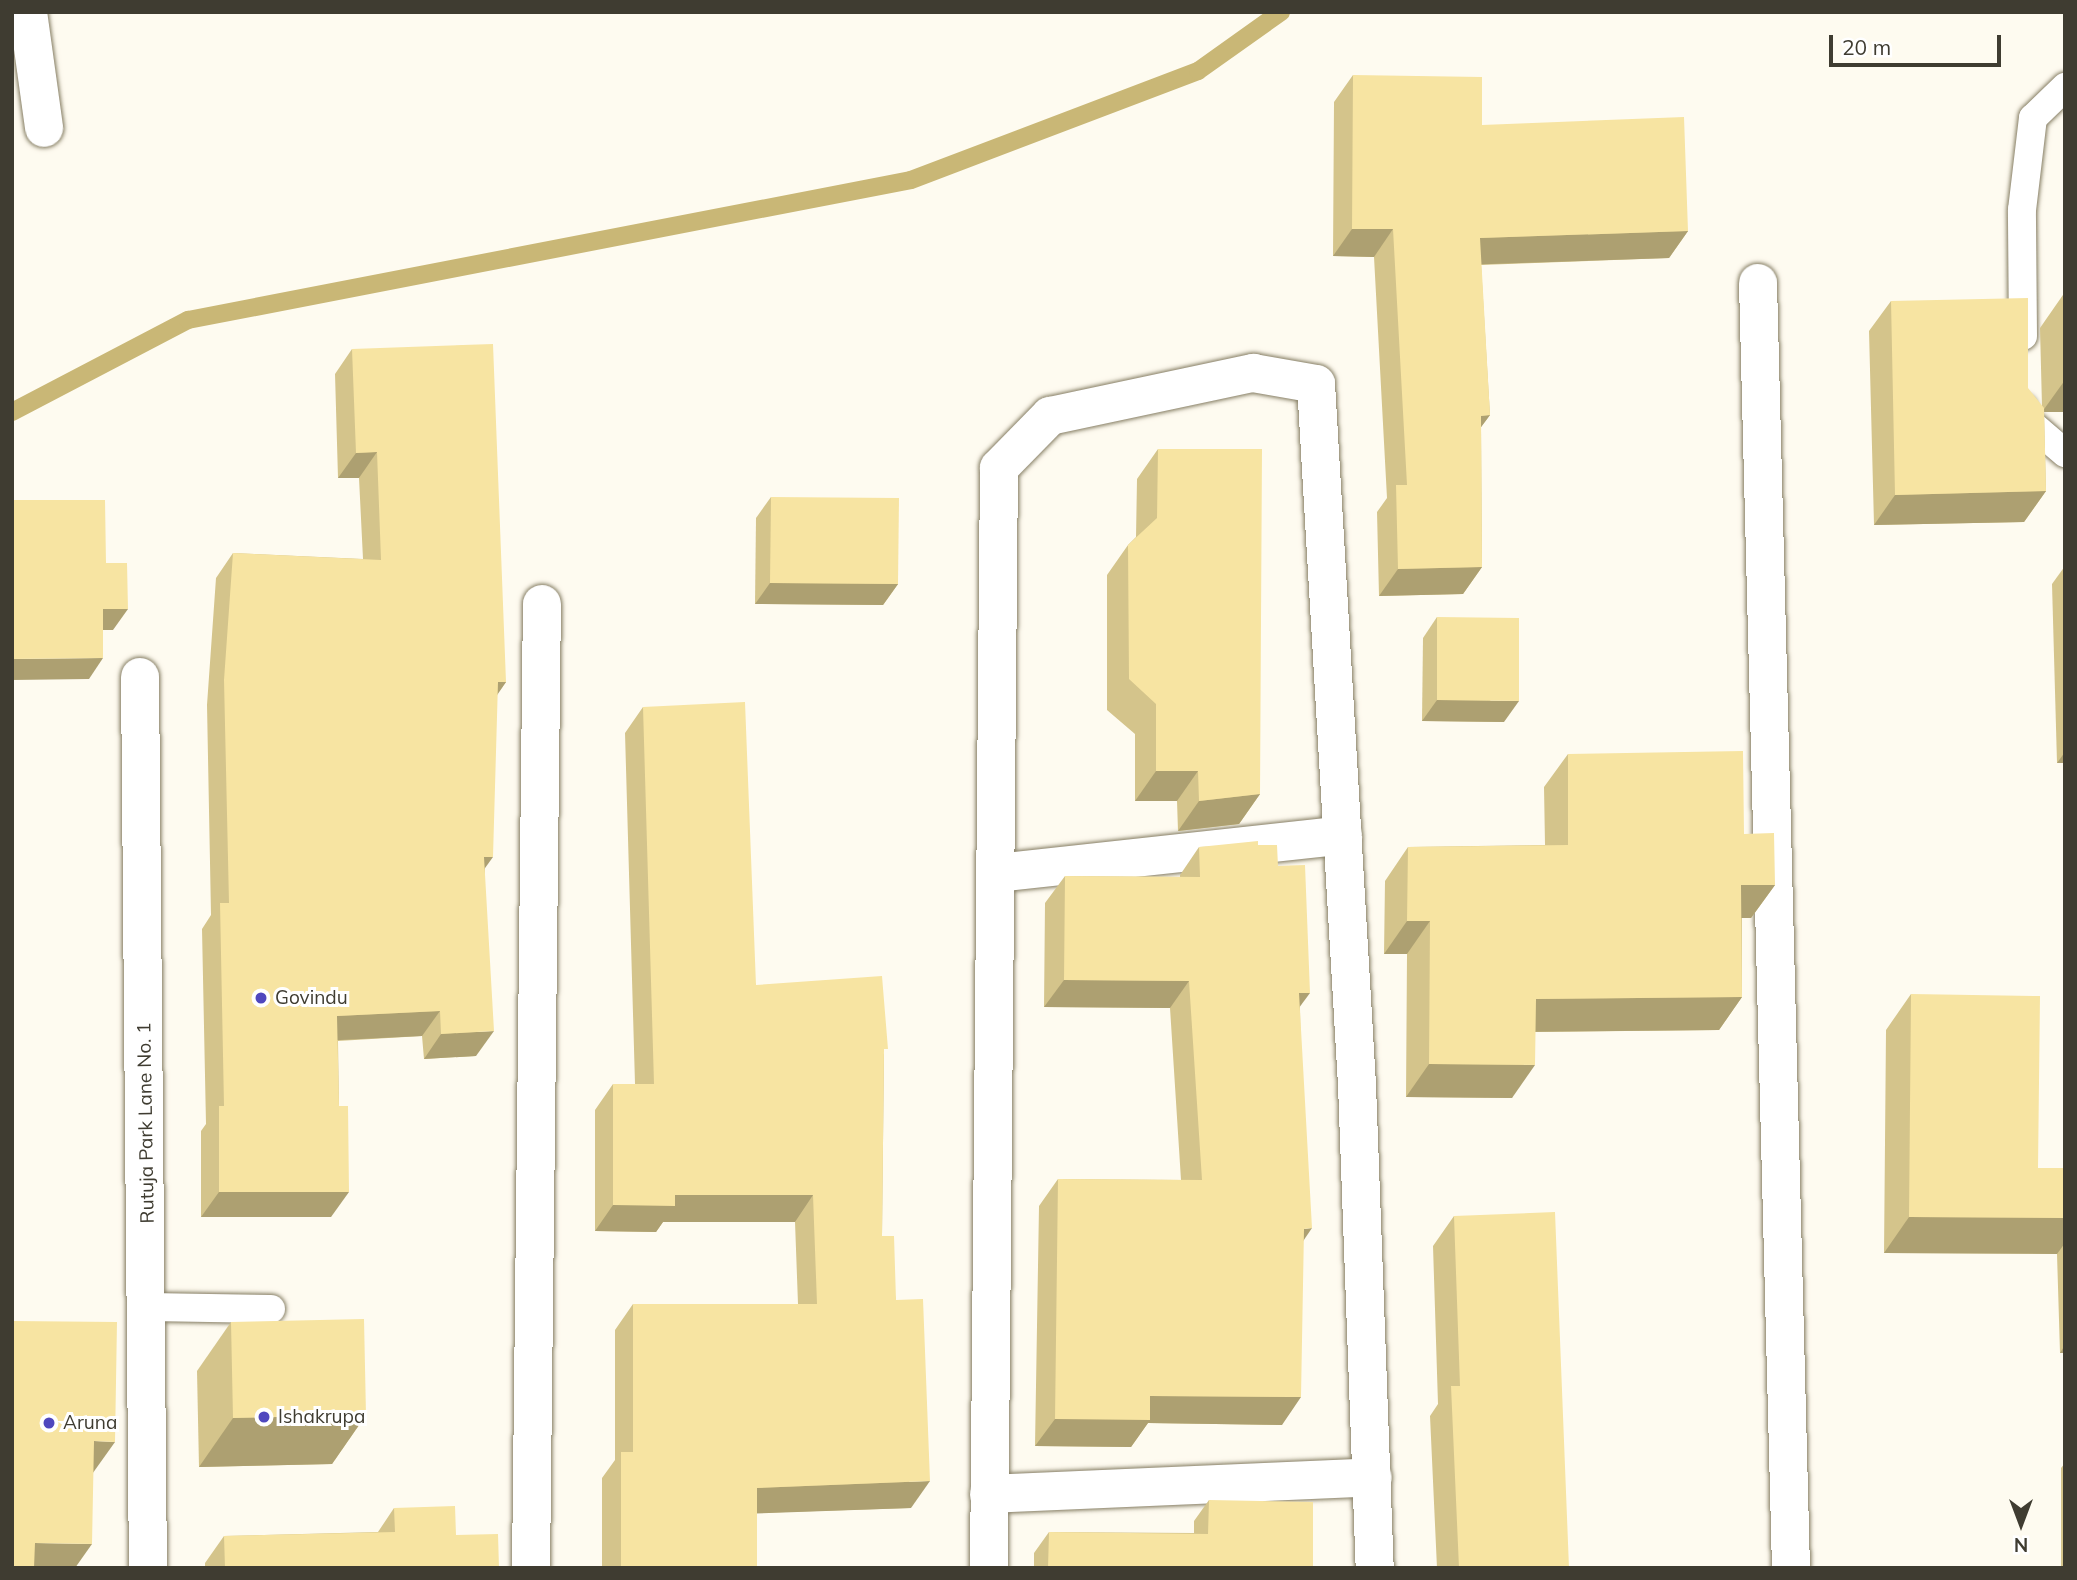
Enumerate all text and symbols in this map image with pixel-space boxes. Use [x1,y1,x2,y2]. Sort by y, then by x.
scale bar [1832,21,2004,65]
text: 20 m [1842,34,1891,60]
place label: Govindu [275,987,348,1009]
marker: Govindu [253,990,269,1006]
street label: Rutuja Park Lane No. 1 [133,1022,159,1224]
place label: Ishakrupa [278,1406,365,1428]
marker: Ishakrupa [256,1409,272,1425]
place label: Aruna [63,1412,117,1434]
marker: Aruna [41,1415,57,1431]
north arrow [1986,1489,2056,1559]
text: N [2014,1533,2028,1557]

